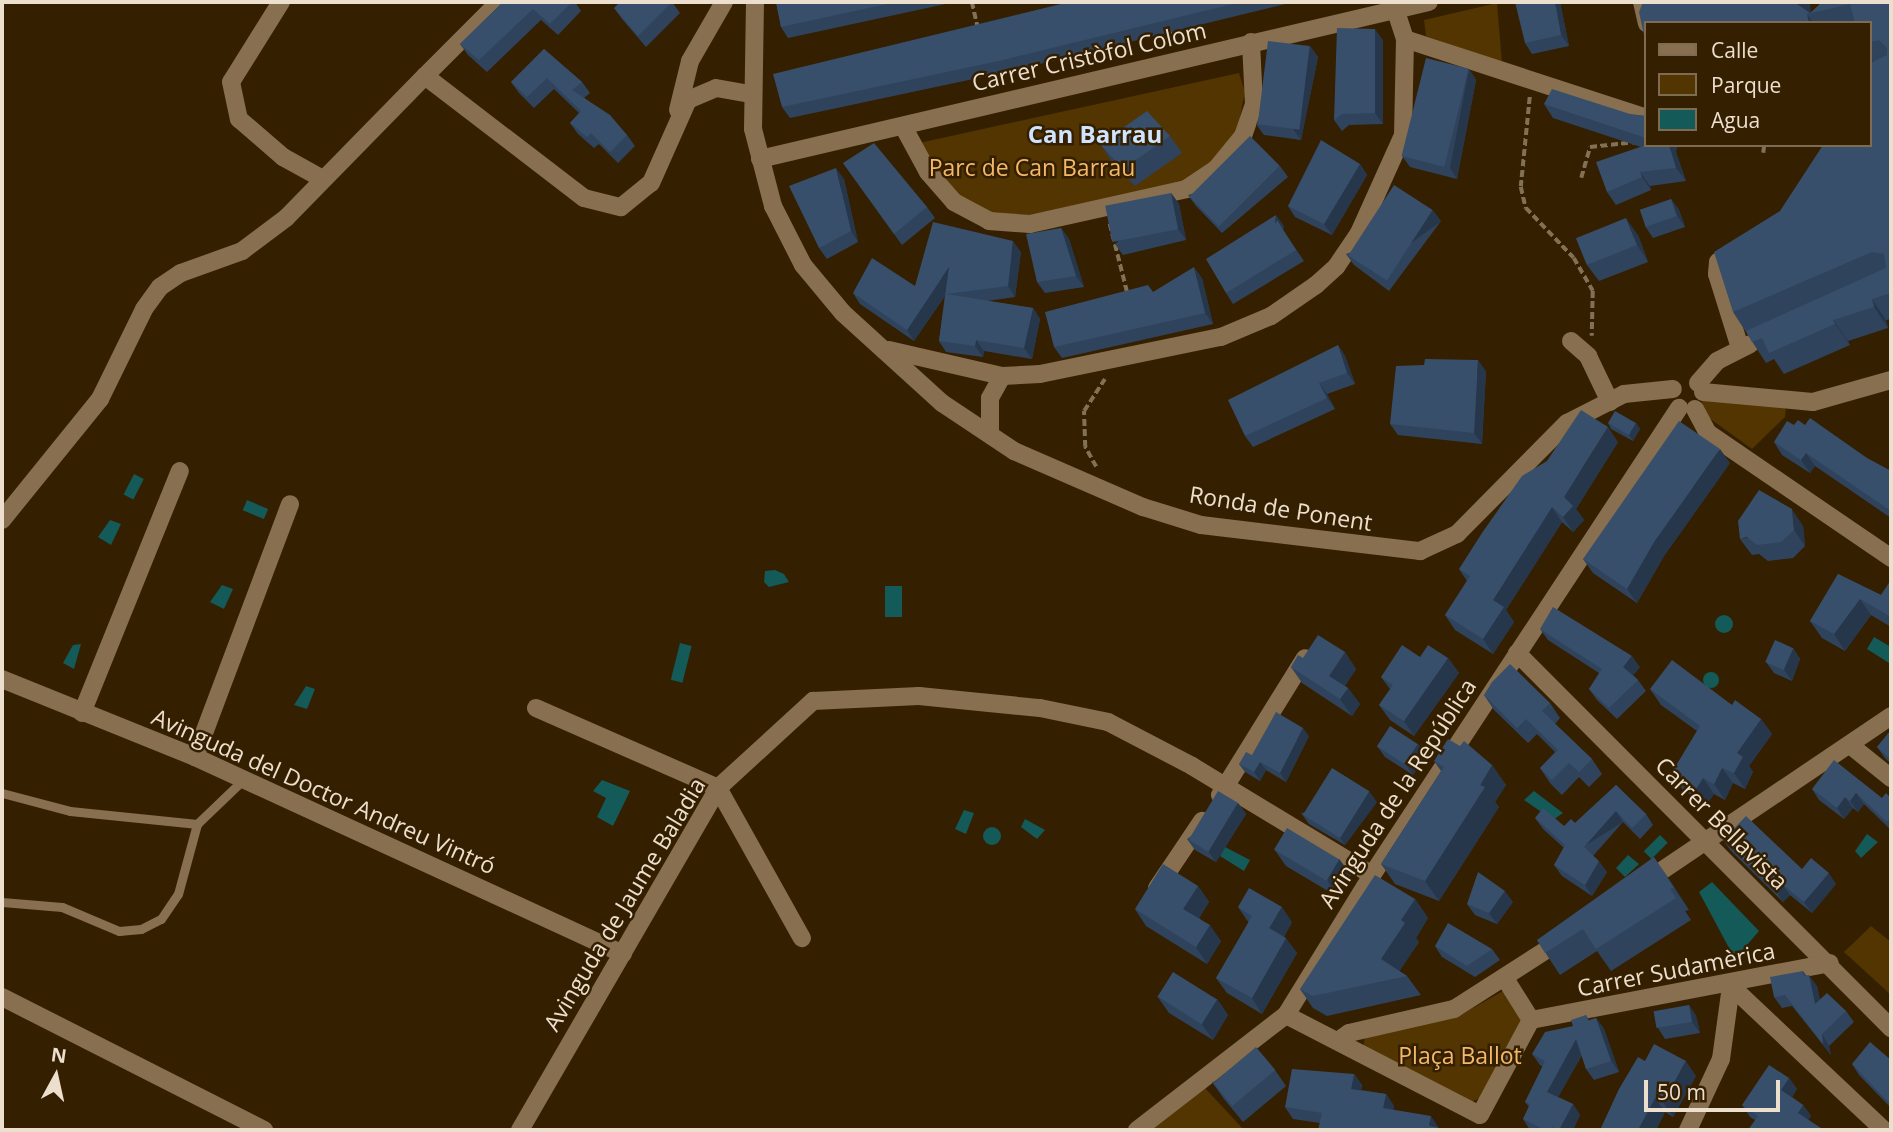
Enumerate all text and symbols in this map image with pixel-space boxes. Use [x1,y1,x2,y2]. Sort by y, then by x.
street label: Carrer Cristòfol Colom [969,16,1209,96]
legend [1644,21,1872,147]
text: Calle [1711,36,1758,64]
text: Parque [1711,71,1781,99]
text: Agua [1711,106,1760,134]
district label: Can Barrau [1028,120,1162,148]
park label: Parc de Can Barrau [929,153,1135,181]
street label: Ronda de Ponent [1188,480,1374,536]
street label: Avinguda de la República [1313,673,1481,913]
street label: Avinguda del Doctor Andreu Vintró [148,702,500,880]
street label: Carrer Bellavista [1650,751,1794,895]
street label: Avinguda de Jaume Baladia [537,772,711,1036]
street label: Carrer Sudamèrica [1575,936,1777,1002]
north arrow [21,1041,91,1111]
text: N [49,1041,68,1069]
park label: Plaça Ballot [1398,1041,1522,1069]
scale bar [1648,1066,1784,1110]
text: 50 m [1657,1078,1706,1106]

